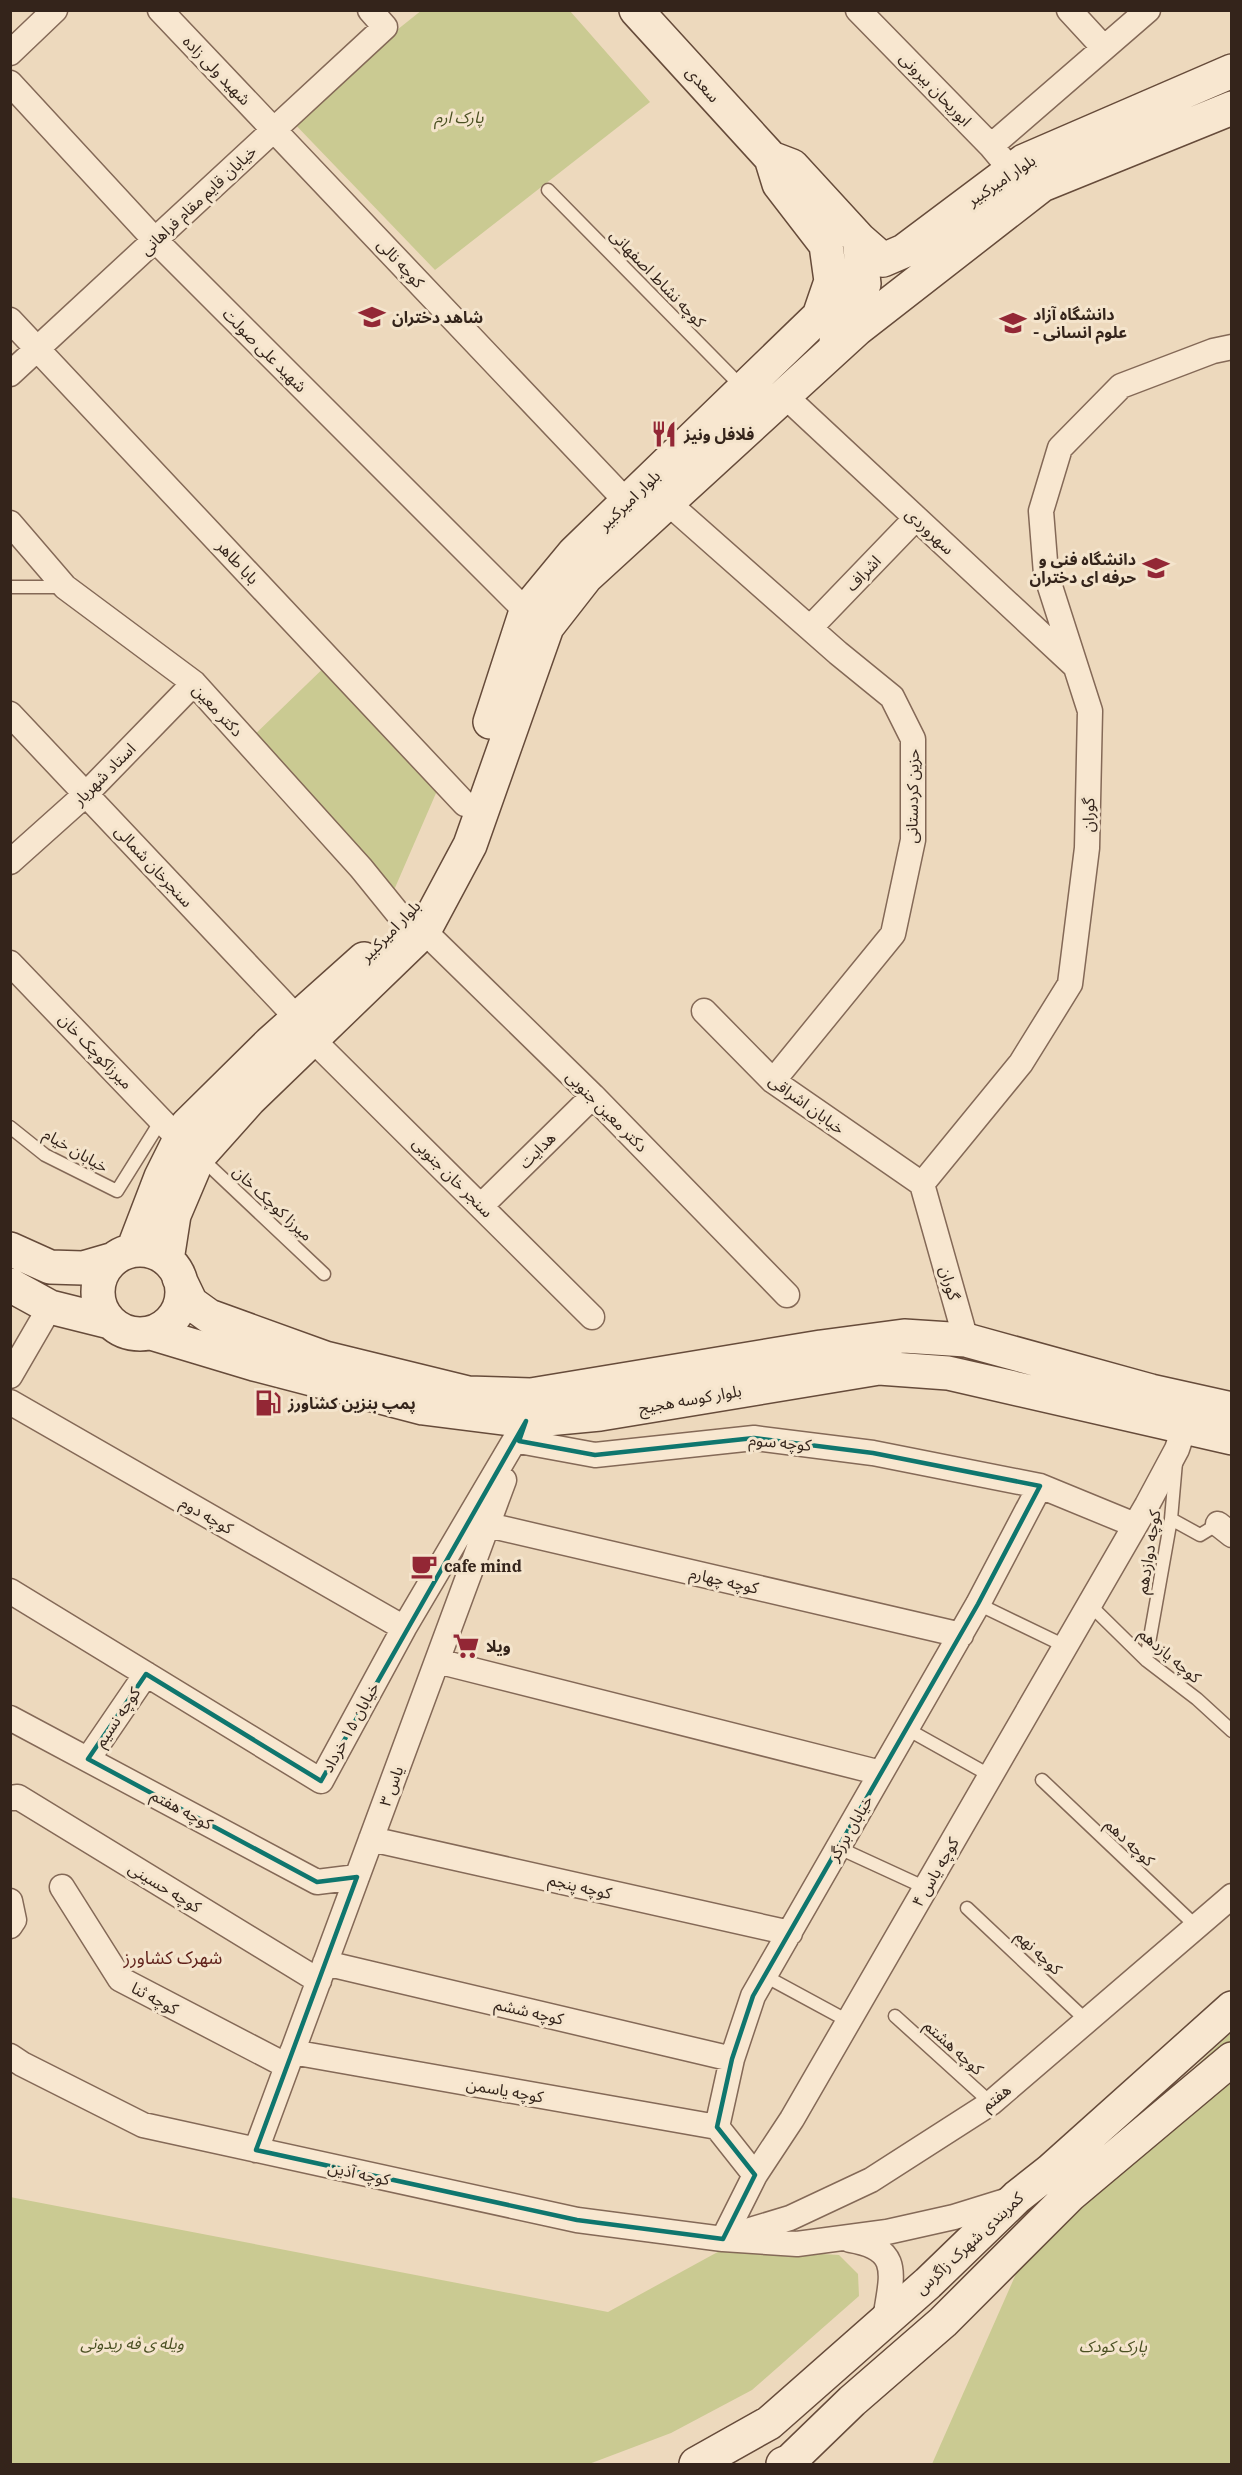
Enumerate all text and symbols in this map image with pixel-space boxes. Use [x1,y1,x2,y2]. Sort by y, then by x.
street label: شهید ولی زاده [179,31,255,109]
street label: ابوریحان بیرونی [896,48,976,130]
street label: سعدی [682,62,724,106]
park label: پارک ارم [434,107,484,130]
street label: خیابان قایم مقام فراهانی [136,141,263,261]
street label: بلوار امیرکبیر [962,150,1039,211]
street label: کوچه نشاط اصفهانی [605,225,710,332]
street label: کوچه نالی [372,234,429,293]
school or university icon: شاهد دختران [357,302,387,332]
street label: شهید علی صولت [219,304,311,396]
place label: دانشگاه آزاد - علوم انسانی [1033,304,1127,344]
place label: شاهد دختران [392,307,483,327]
school or university icon: دانشگاه آزاد - علوم انسانی [998,308,1028,338]
restaurant icon: فلافل ونیز [649,419,679,449]
place label: فلافل ونیز [683,424,754,444]
street label: بلوار امیرکبیر [593,466,664,535]
street label: سهروردی [901,503,959,559]
street label: بابا طاهر [212,535,263,588]
place label: دانشگاه فنی و حرفه ای دختران [1029,549,1136,587]
street label: اشراف [841,551,885,595]
school or university icon: دانشگاه فنی و حرفه ای دختران [1141,553,1171,583]
street label: دکتر معین [189,680,247,740]
street label: استاد شهریار [68,739,139,810]
street label: حزین کردستانی [901,748,923,844]
street label: گوران [1078,797,1098,832]
street label: سنجرخان شمالی [111,821,197,911]
street label: بلوار امیرکبیر [355,896,424,967]
street label: میرزاکوچک خان [54,1009,137,1094]
street label: دکتر معین جنوبی [562,1066,652,1156]
street label: خیابان اشراقی [765,1070,849,1138]
street label: خیابان خیام [39,1123,112,1179]
street label: هدایت [514,1127,560,1173]
street label: سنجر خان جنوبی [409,1133,497,1221]
street label: میرزا کوچک خان [228,1161,317,1246]
street label: گوران [936,1264,964,1303]
street label: بلوار کوسه هجیج [637,1380,743,1421]
fuel station icon: پمپ بنزین کشاورز [253,1388,283,1418]
place label: پمپ بنزین کشاورز [287,1393,416,1414]
street label: کوچه سوم [748,1429,813,1458]
street label: کوچه دوم [176,1492,237,1541]
street label: کوچه دوازدهم [1131,1508,1168,1596]
cafe icon: cafe mind [409,1551,439,1581]
place label: cafe mind [444,1556,522,1576]
street label: کوچه چهارم [687,1562,761,1601]
street label: کوچه یازدهم [1133,1623,1206,1690]
supermarket icon: ویلا [451,1631,481,1661]
place label: ویلا [486,1636,511,1656]
street label: خیابان ۱۵ خرداد [317,1678,383,1776]
street label: کوچه نسیم [90,1683,147,1752]
street label: یاس ۳ [374,1763,408,1809]
street label: کوچه هفتم [146,1784,217,1836]
street label: خیابان برزگر [823,1792,877,1865]
street label: کوچه دهم [1099,1814,1159,1873]
street label: کوچه یاس ۴ [907,1833,964,1911]
street label: کوچه حسینی [124,1857,205,1918]
street label: کوچه پنجم [546,1869,614,1906]
street label: کوچه نهم [1009,1925,1067,1981]
district label: شهرک کشاورز [123,1946,222,1969]
street label: کوچه ثنا [128,1977,182,2020]
street label: کوچه ششم [492,1993,566,2032]
street label: کوچه هشتم [918,2015,988,2081]
street label: کوچه یاسمن [465,2073,546,2108]
street label: هفتم [977,2079,1017,2117]
street label: کوچه آذین [326,2157,392,2190]
street label: کمربندی شهرک زاگرس [911,2187,1028,2298]
park label: ویله ی فه ریدونی [80,2333,184,2353]
park label: پارک کودک [1079,2336,1147,2357]

